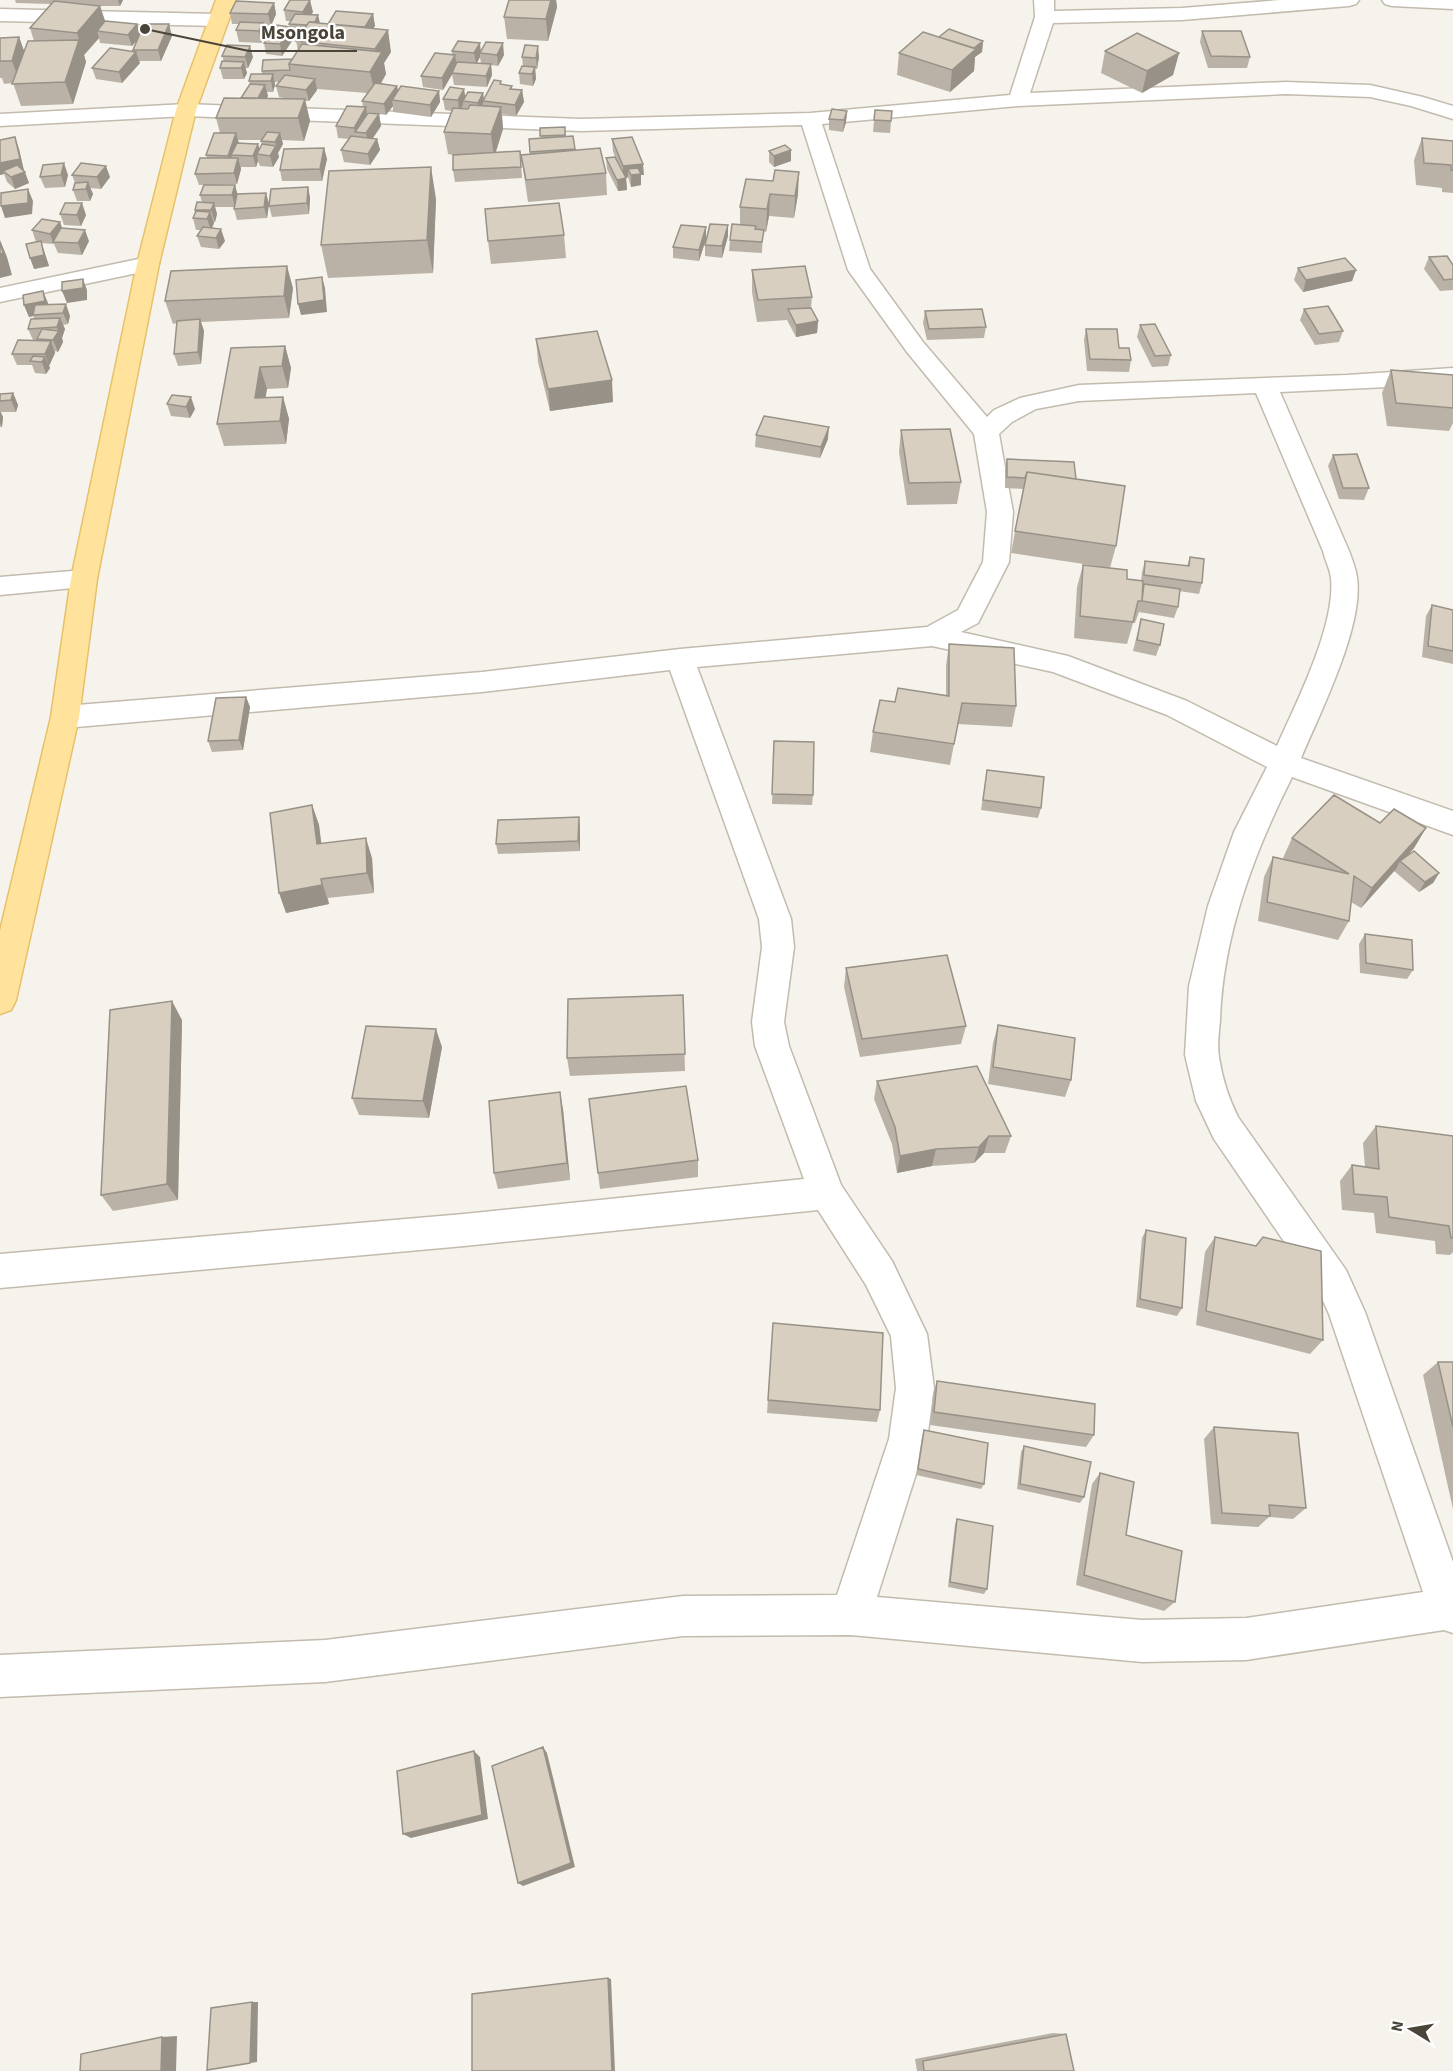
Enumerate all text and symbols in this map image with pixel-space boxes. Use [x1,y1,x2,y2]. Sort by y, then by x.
callout: Msongola [249,13,357,51]
text: Msongola [261,19,345,47]
north arrow [1381,1999,1441,2059]
text: N [1385,2019,1409,2034]

